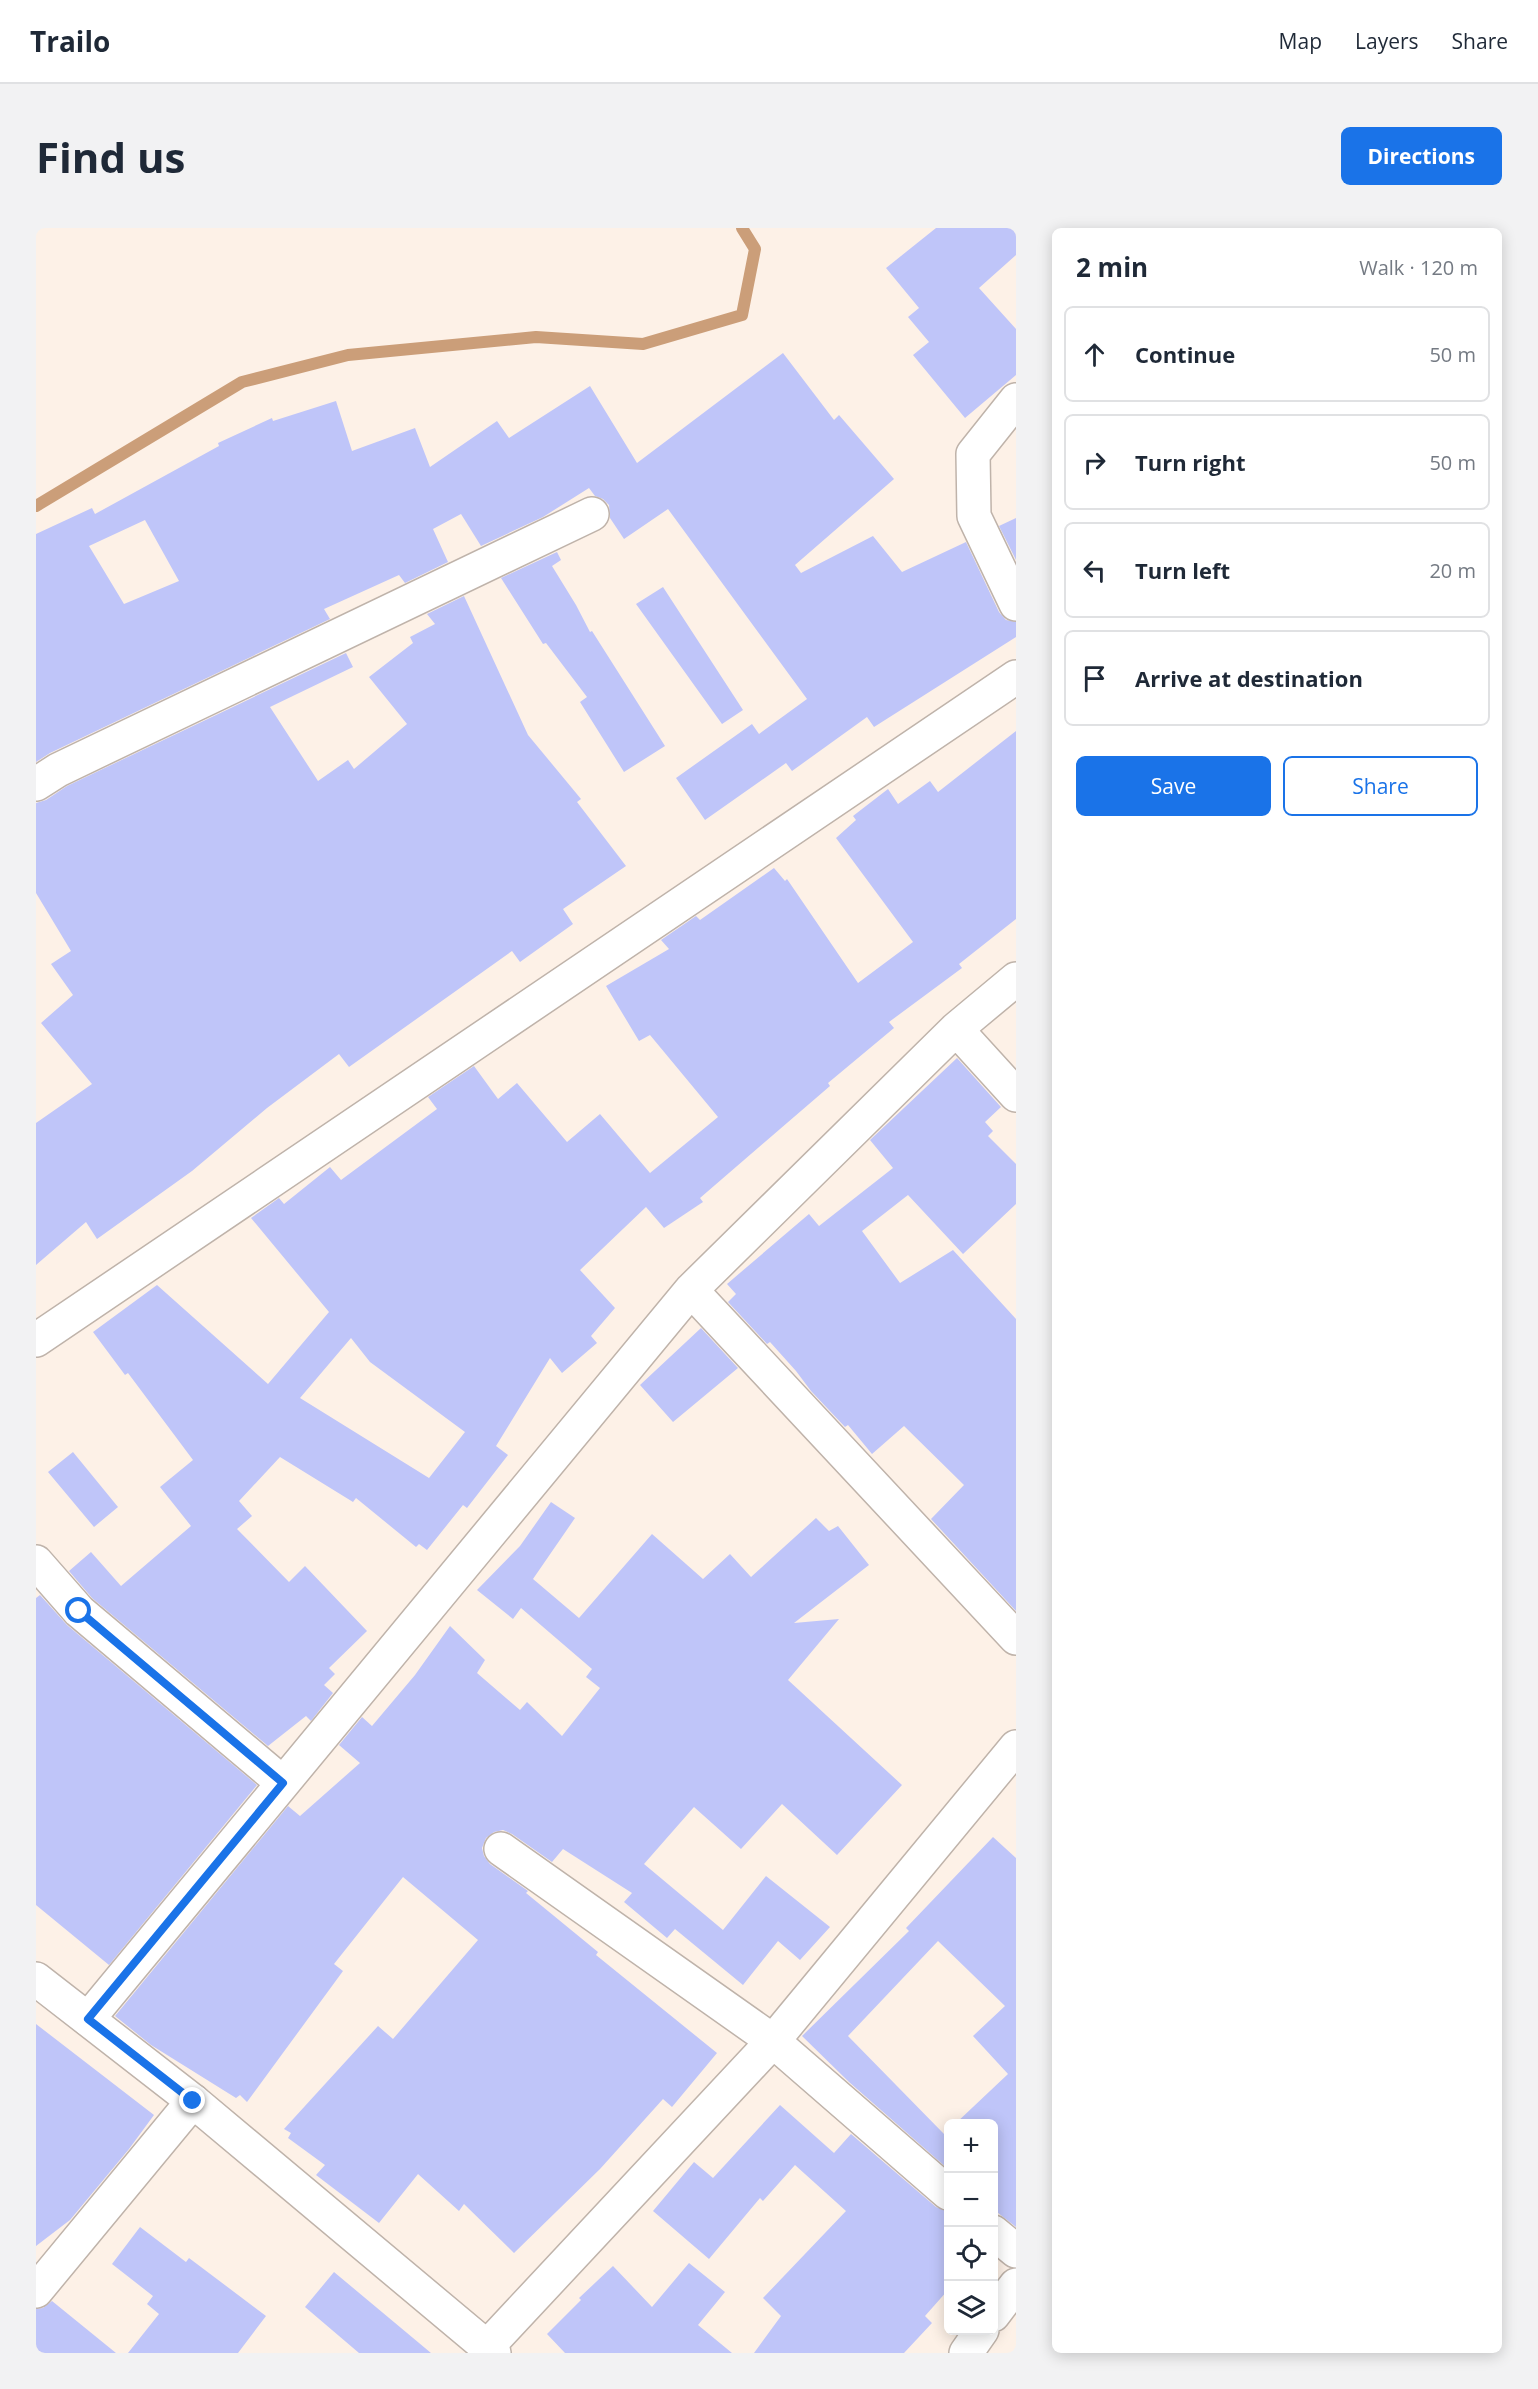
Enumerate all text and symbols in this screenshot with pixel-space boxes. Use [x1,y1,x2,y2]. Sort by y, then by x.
text: Trailo [30,22,110,60]
text: Map [1279,27,1322,55]
text: Layers [1355,27,1419,55]
text: Share [1452,27,1508,55]
button: Directions [1341,127,1502,185]
text: Find us [36,128,185,185]
text: 2 min [1076,249,1148,285]
text: Walk · 120 m [1359,254,1478,281]
icon: ahead [1078,338,1111,371]
text: Continue [1135,339,1235,369]
text: 50 m [1429,341,1476,368]
icon: right [1078,446,1111,479]
text: Turn right [1135,447,1246,477]
text: 50 m [1429,449,1476,476]
icon: left [1078,554,1111,587]
text: Turn left [1135,555,1230,585]
text: 20 m [1429,557,1476,584]
icon: arrive [1078,662,1111,695]
text: Arrive at destination [1135,663,1363,693]
button: Save [1076,756,1271,816]
button: Share [1283,756,1478,816]
route start [65,1597,91,1623]
route end [179,2087,205,2113]
map controls [944,2119,998,2335]
button: + [944,2119,998,2173]
button: − [944,2173,998,2227]
button: locate [944,2227,998,2281]
button: layers [944,2281,998,2335]

